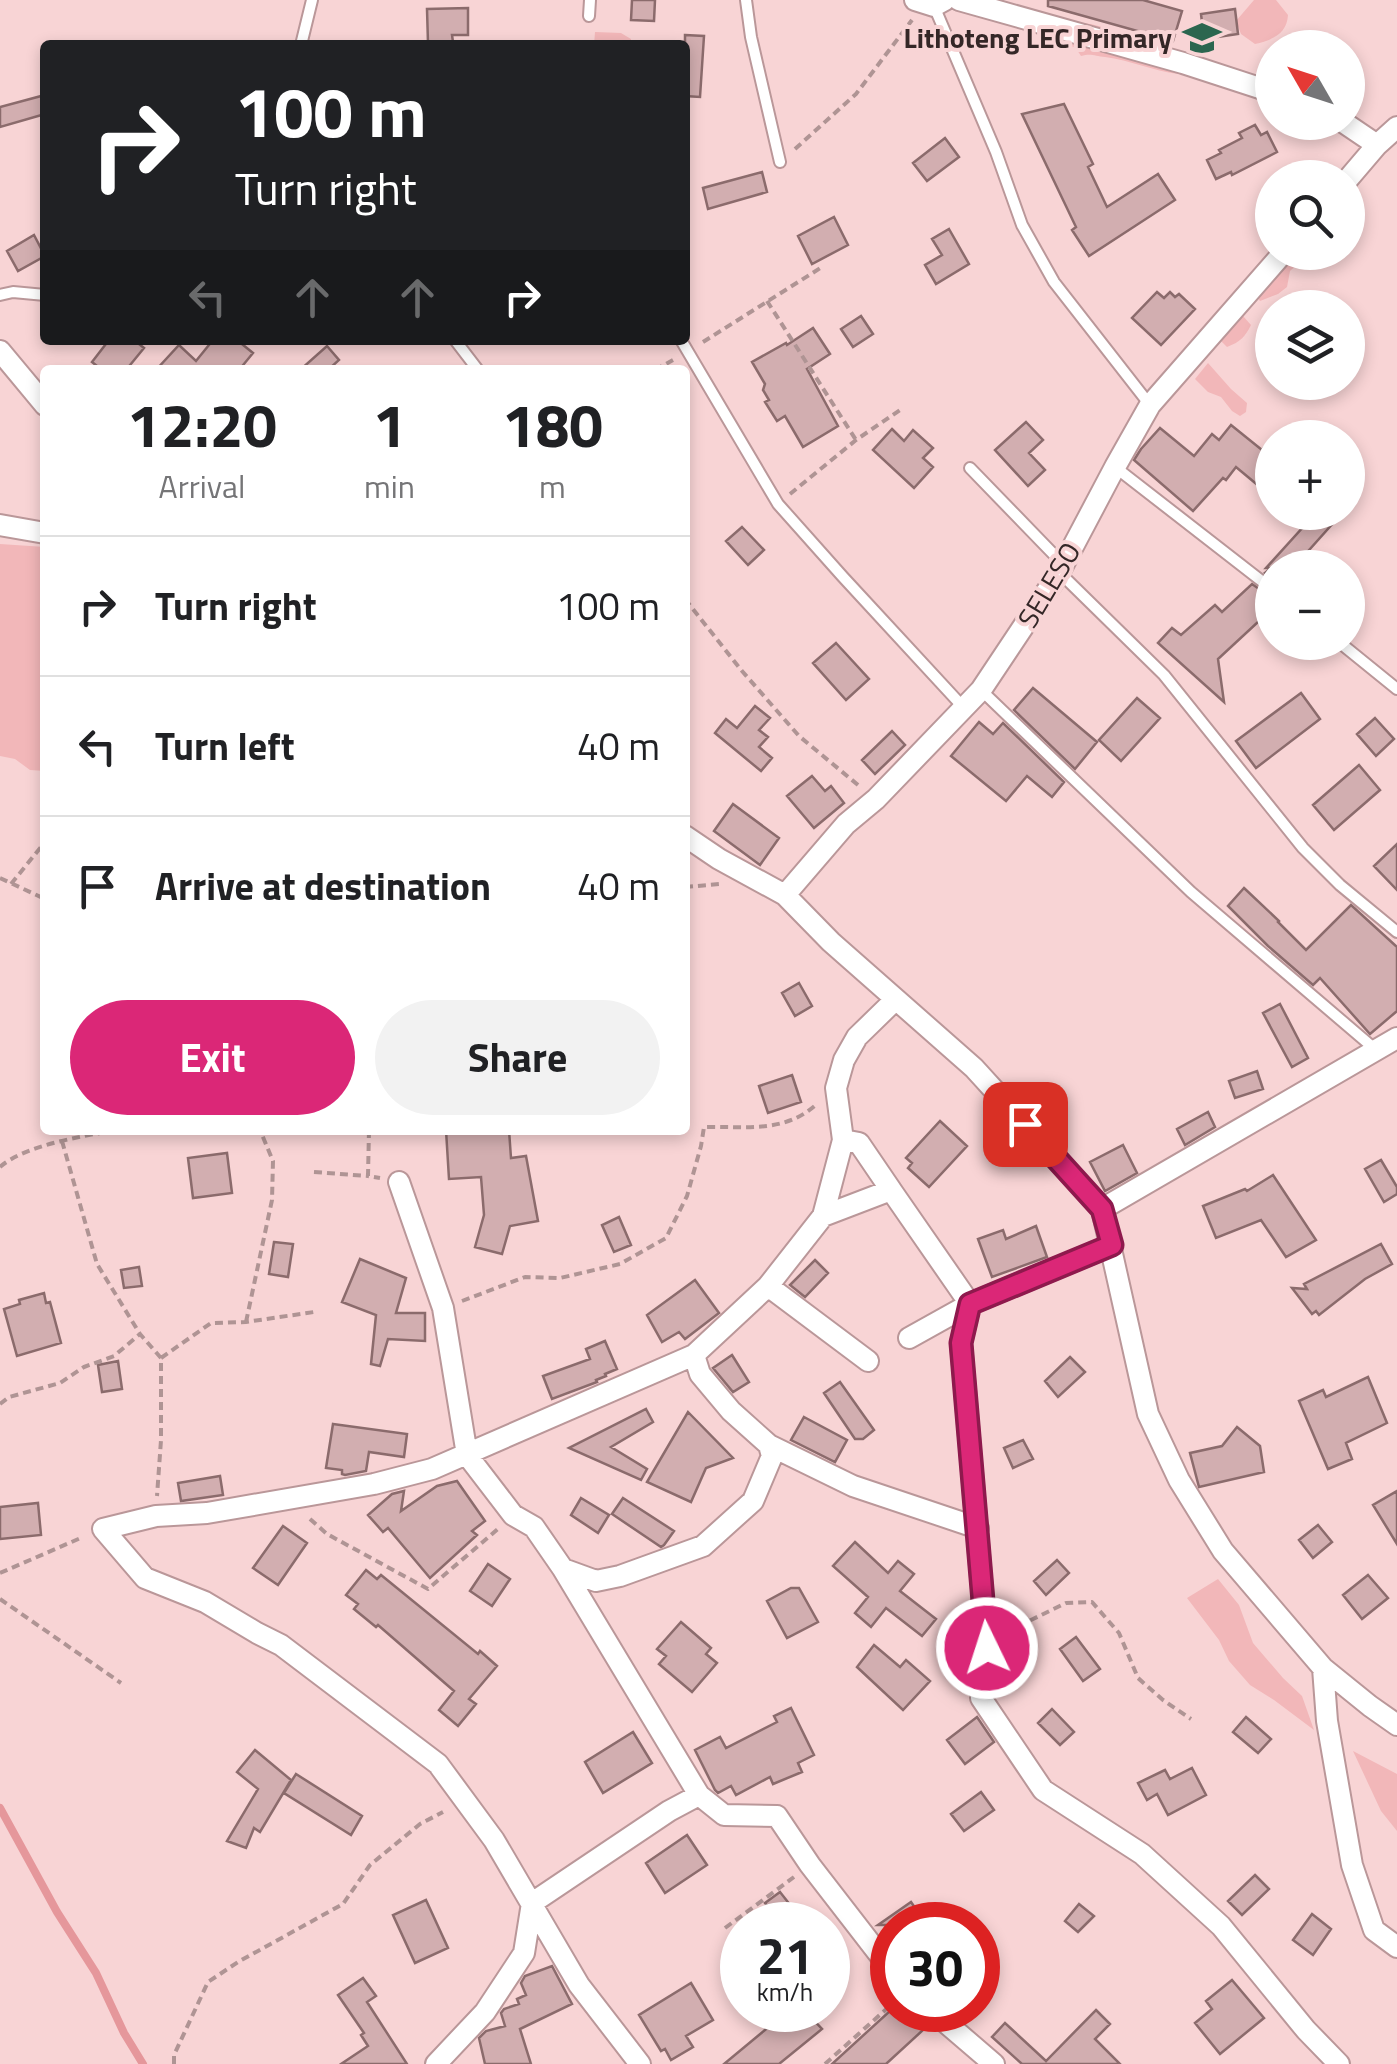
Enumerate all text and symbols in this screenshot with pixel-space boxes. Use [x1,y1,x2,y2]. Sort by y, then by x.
place label: Lithoteng LEC Primary [904,16,1172,59]
school or university icon: Lithoteng LEC Primary [1181,17,1223,59]
north arrow [1255,30,1365,140]
map controls [1255,30,1365,660]
text: 100 m [235,58,427,164]
icon: right [70,80,200,210]
text: Turn right [235,154,417,222]
button: search [1255,160,1365,270]
icon: left [180,270,235,325]
icon: ahead [285,270,340,325]
icon: ahead [390,270,445,325]
icon: right [495,270,550,325]
button: layers [1255,290,1365,400]
text: 12:20 [127,379,277,470]
text: 1 [373,379,406,470]
text: 180 [502,379,603,470]
button: + [1255,420,1365,530]
text: Arrival [159,462,245,510]
text: min [364,462,415,510]
text: m [539,462,566,510]
street label: SELESO [1006,534,1091,636]
button: − [1255,550,1365,660]
text: Turn right [155,577,317,635]
text: 100 m [556,577,660,635]
icon: right [70,579,125,634]
text: Turn left [155,717,295,775]
text: 40 m [577,717,660,775]
icon: left [70,719,125,774]
text: Arrive at destination [155,857,491,915]
text: 40 m [577,857,660,915]
icon: arrive [70,859,125,914]
button: Exit [70,1000,355,1115]
button: Share [375,1000,660,1115]
pin [983,1082,1068,1167]
icon: arrive [998,1097,1053,1152]
position arrow [935,1596,1039,1700]
speed limit sign: 30 [870,1902,1000,2032]
text: 21 [757,1917,813,1993]
text: km/h [757,1973,813,2011]

